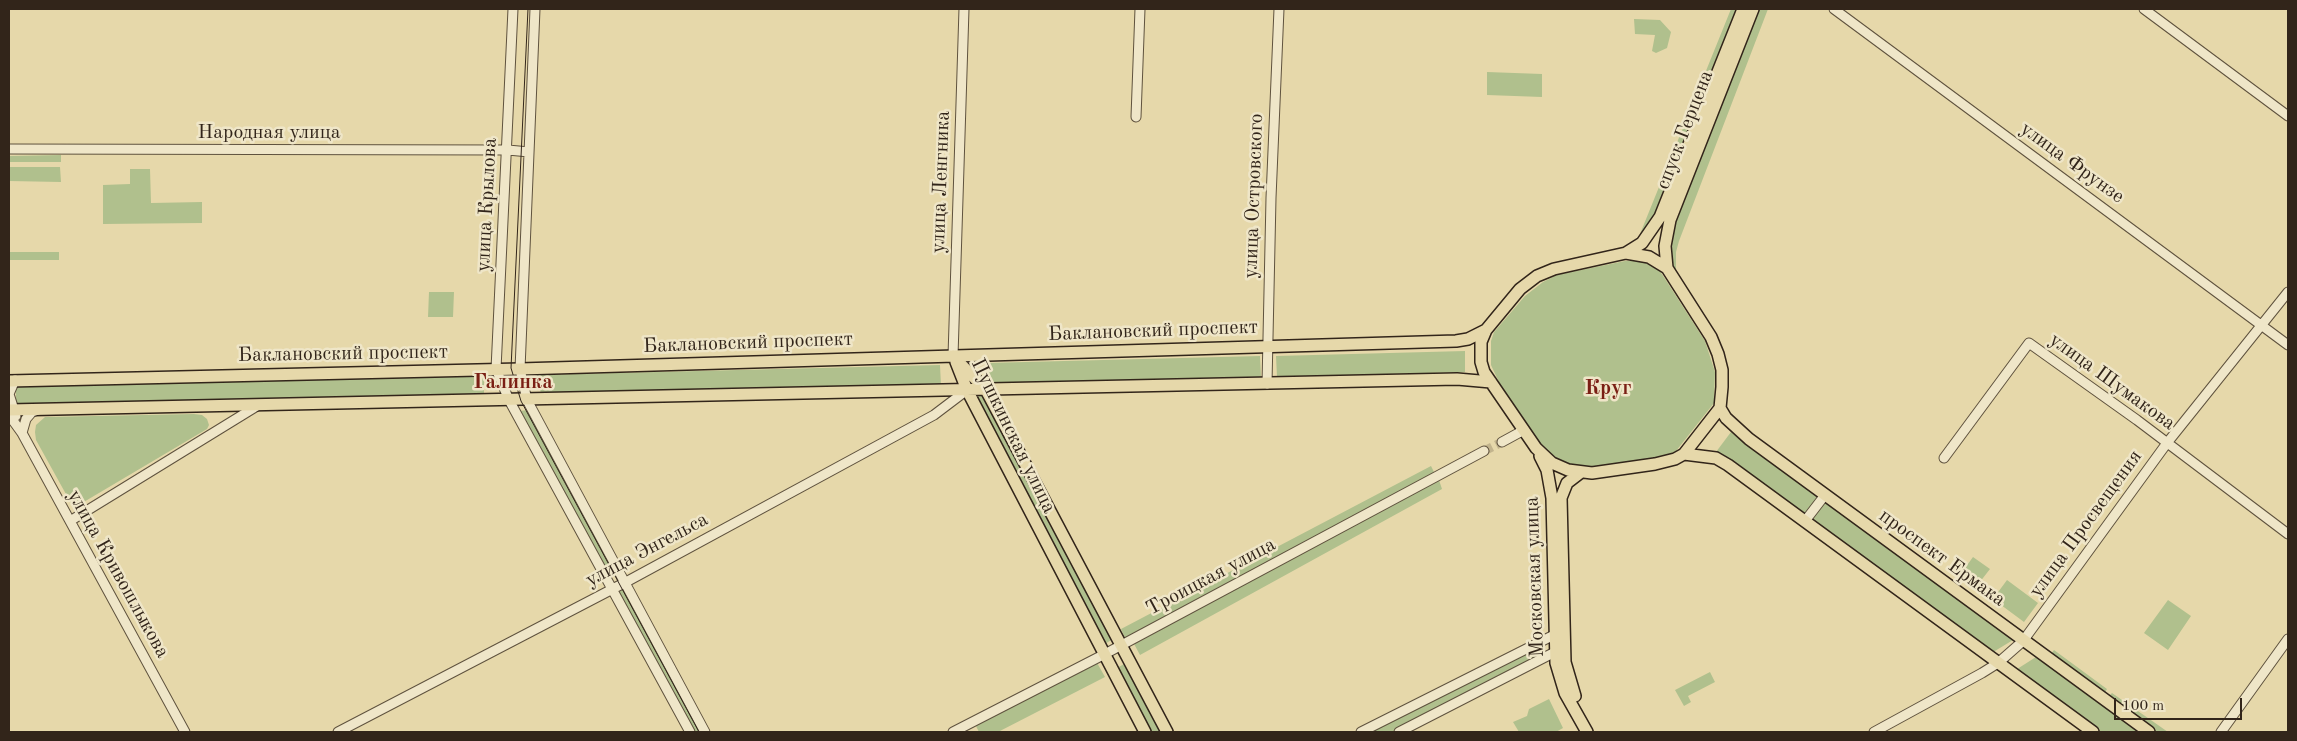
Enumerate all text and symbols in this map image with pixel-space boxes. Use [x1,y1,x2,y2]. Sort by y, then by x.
street label: спуск Герцена [1651,67,1719,193]
street label: улица Ленгника [927,110,955,254]
street label: улица Островского [1239,113,1269,279]
street label: улица Фрунзе [2015,117,2129,209]
street label: Народная улица [197,121,341,145]
street label: улица Крылова [472,137,502,273]
street label: Баклановский проспект [1048,315,1258,347]
street label: Баклановский проспект [643,327,853,359]
street label: улица Шумакова [2044,328,2180,436]
street label: Баклановский проспект [238,340,448,368]
street label: Пушкинская улица [965,355,1061,517]
district label: Галинка [473,369,553,395]
district label: Круг [1584,375,1632,401]
street label: улица Просвещения [2024,445,2148,603]
street label: улица Кривошлыкова [62,486,174,662]
street label: Московская улица [1520,496,1550,658]
street label: проспект Ермака [1874,504,2010,612]
street label: улица Энгельса [582,508,712,592]
street label: Троицкая улица [1142,533,1280,621]
scale bar [2117,688,2244,720]
text: 100 m [2122,699,2164,714]

